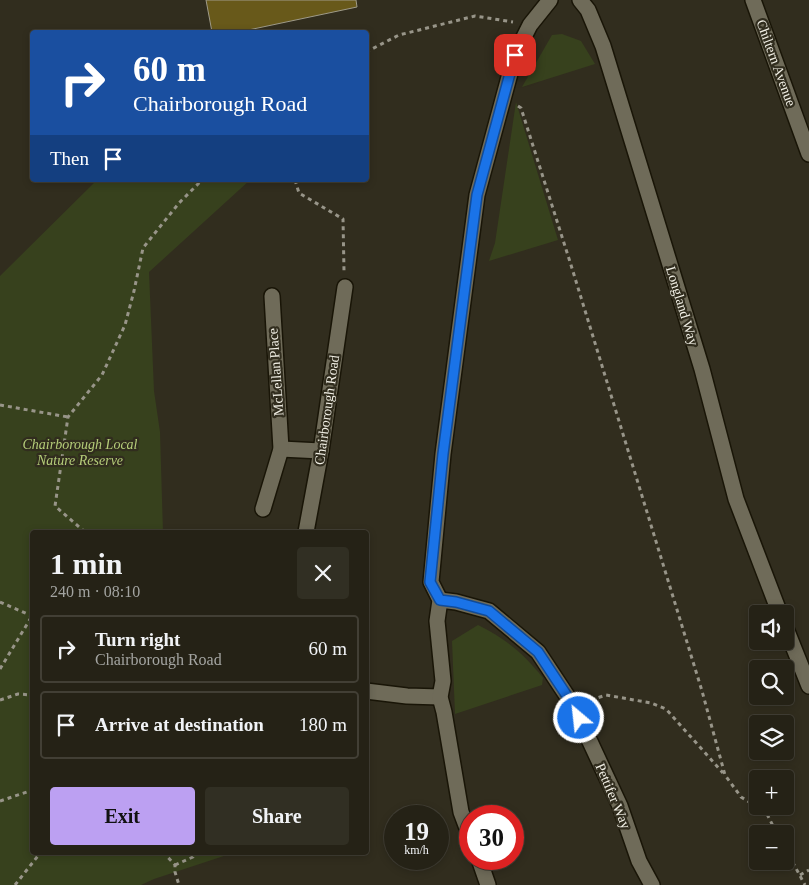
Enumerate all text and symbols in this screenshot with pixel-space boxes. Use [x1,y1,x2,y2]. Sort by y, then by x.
street label: Chiltern Avenue [753,18,799,108]
pin [494,34,536,76]
icon: arrive [501,41,529,69]
icon: right [50,50,115,115]
text: 60 m [133,50,206,89]
text: Chairborough Road [133,91,307,116]
icon: arrive [99,145,127,173]
text: Then [50,148,89,169]
street label: Longland Way [663,264,701,348]
street label: McLellan Place [265,327,287,417]
street label: Chairborough Road [312,354,342,466]
park label: Chairborough Local Nature Reserve [23,437,138,468]
text: 1 min [50,547,123,580]
button: close [297,547,349,599]
text: 240 m · 08:10 [50,583,140,600]
map controls [749,605,794,870]
button: sound [749,605,794,650]
text: Turn right [95,629,180,650]
icon: right [52,635,80,663]
text: 60 m [308,638,347,659]
text: Chairborough Road [95,651,222,668]
button: search [749,660,794,705]
position arrow [552,691,604,743]
icon: arrive [52,711,80,739]
text: Arrive at destination [95,714,264,735]
text: 180 m [299,714,347,735]
button: layers [749,715,794,760]
street label: Pettifer Way [592,761,634,831]
button: + [749,770,794,815]
button: Exit [50,787,195,845]
button: Share [205,787,349,845]
speed limit sign: 30 [459,805,524,870]
text: 19 [404,818,429,845]
button: − [749,825,794,870]
text: km/h [404,843,429,857]

